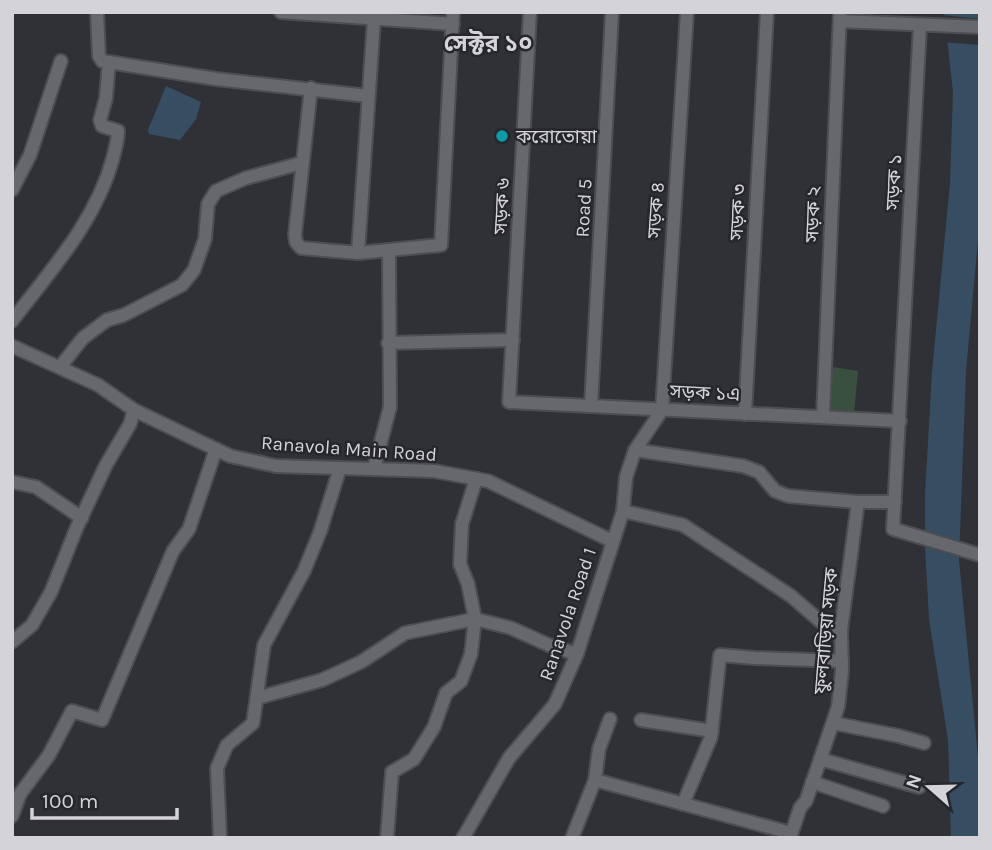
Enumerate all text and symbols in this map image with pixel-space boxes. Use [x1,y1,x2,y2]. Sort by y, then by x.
district label: সেক্টর ১০ [444,29,532,57]
place label: করোতোয়া [515,126,598,148]
marker: করোতোয়া [494,128,510,144]
street label: সড়ক ১ [881,153,906,212]
street label: সড়ক ৬ [489,177,514,236]
street label: Road 5 [571,178,597,238]
street label: সড়ক ৪ [643,181,669,240]
street label: সড়ক ৩ [725,183,750,242]
street label: সড়ক ২ [801,185,825,244]
street label: সড়ক ১এ [668,380,741,406]
street label: Ranavola Main Road [260,432,438,466]
street label: Ranavola Road 1 [535,545,601,684]
street label: ফুলবাড়িয়া সড়ক [808,566,843,696]
north arrow [894,752,964,822]
text: N [901,771,927,792]
scale bar [32,776,177,820]
text: 100 m [42,789,99,813]

